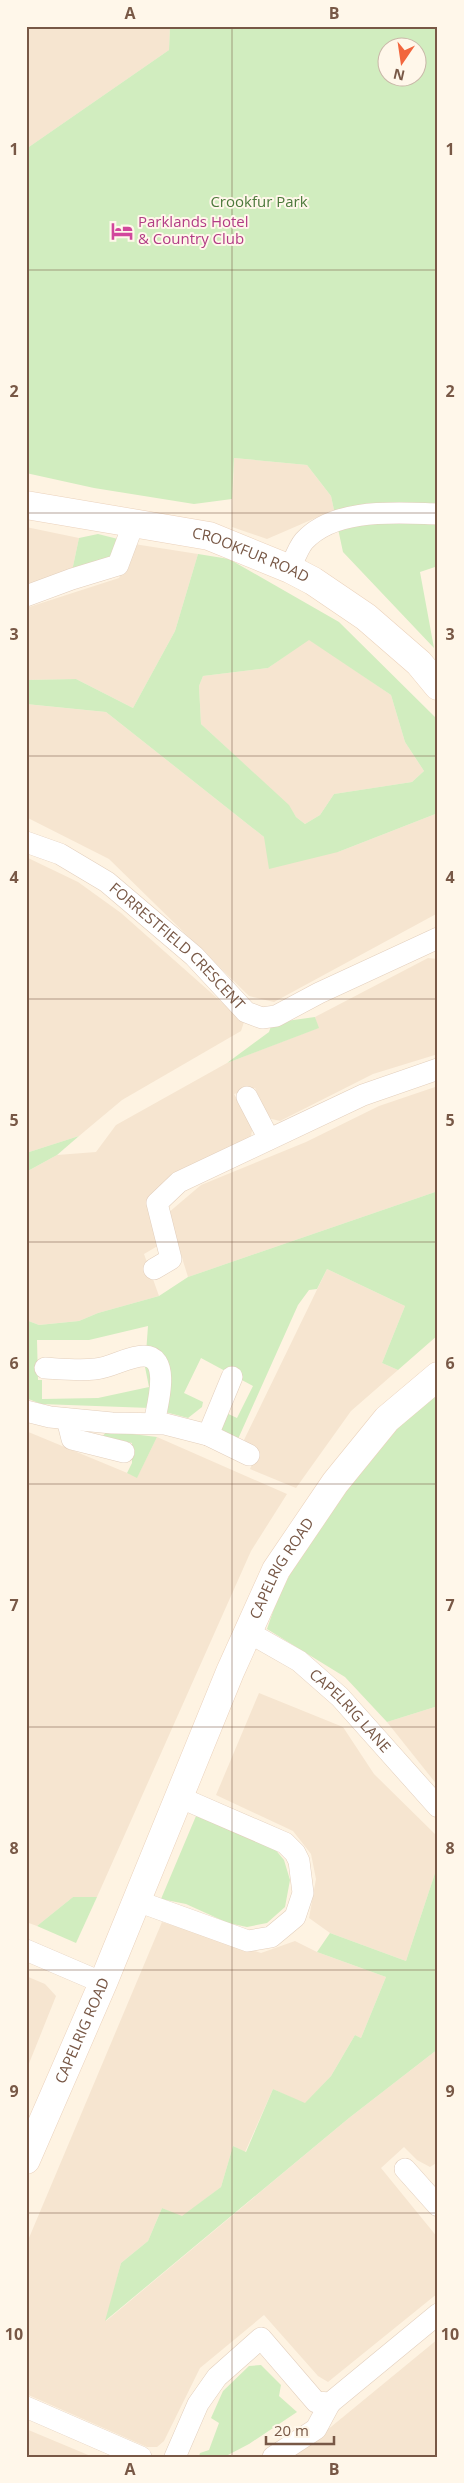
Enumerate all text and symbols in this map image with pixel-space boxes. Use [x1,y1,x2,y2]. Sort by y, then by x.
text: A [124,2,136,24]
text: B [329,2,339,24]
north arrow [376,38,426,88]
text: N [391,65,407,86]
text: 1 [9,138,19,160]
text: 1 [445,138,455,160]
park label: Crookfur Park [210,191,308,211]
place label: Parklands Hotel & Country Club [138,211,249,248]
hotel icon: Parklands Hotel & Country Club [109,218,135,244]
text: 2 [9,380,19,402]
text: 2 [445,380,455,402]
street label: CROOKFUR ROAD [191,522,313,586]
text: 3 [9,623,19,645]
text: 3 [445,623,455,645]
text: 4 [9,866,19,888]
text: 4 [445,866,455,888]
street label: FORRESTFIELD CRESCENT [106,878,250,1014]
text: 5 [9,1109,19,1131]
text: 5 [445,1109,455,1131]
text: 6 [9,1352,19,1374]
text: 6 [445,1352,455,1374]
street label: CAPELRIG ROAD [244,1513,318,1622]
text: 7 [9,1594,19,1616]
text: 7 [445,1594,455,1616]
street label: CAPELRIG LANE [306,1664,396,1756]
text: 8 [9,1837,19,1859]
text: 8 [445,1837,455,1859]
street label: CAPELRIG ROAD [49,1974,113,2086]
text: 9 [9,2080,19,2102]
text: 9 [445,2080,455,2102]
text: 10 [5,2323,23,2345]
text: 10 [441,2323,459,2345]
scale bar [266,2413,334,2445]
text: 20 m [274,2420,309,2440]
text: A [124,2458,136,2480]
text: B [329,2458,339,2480]

